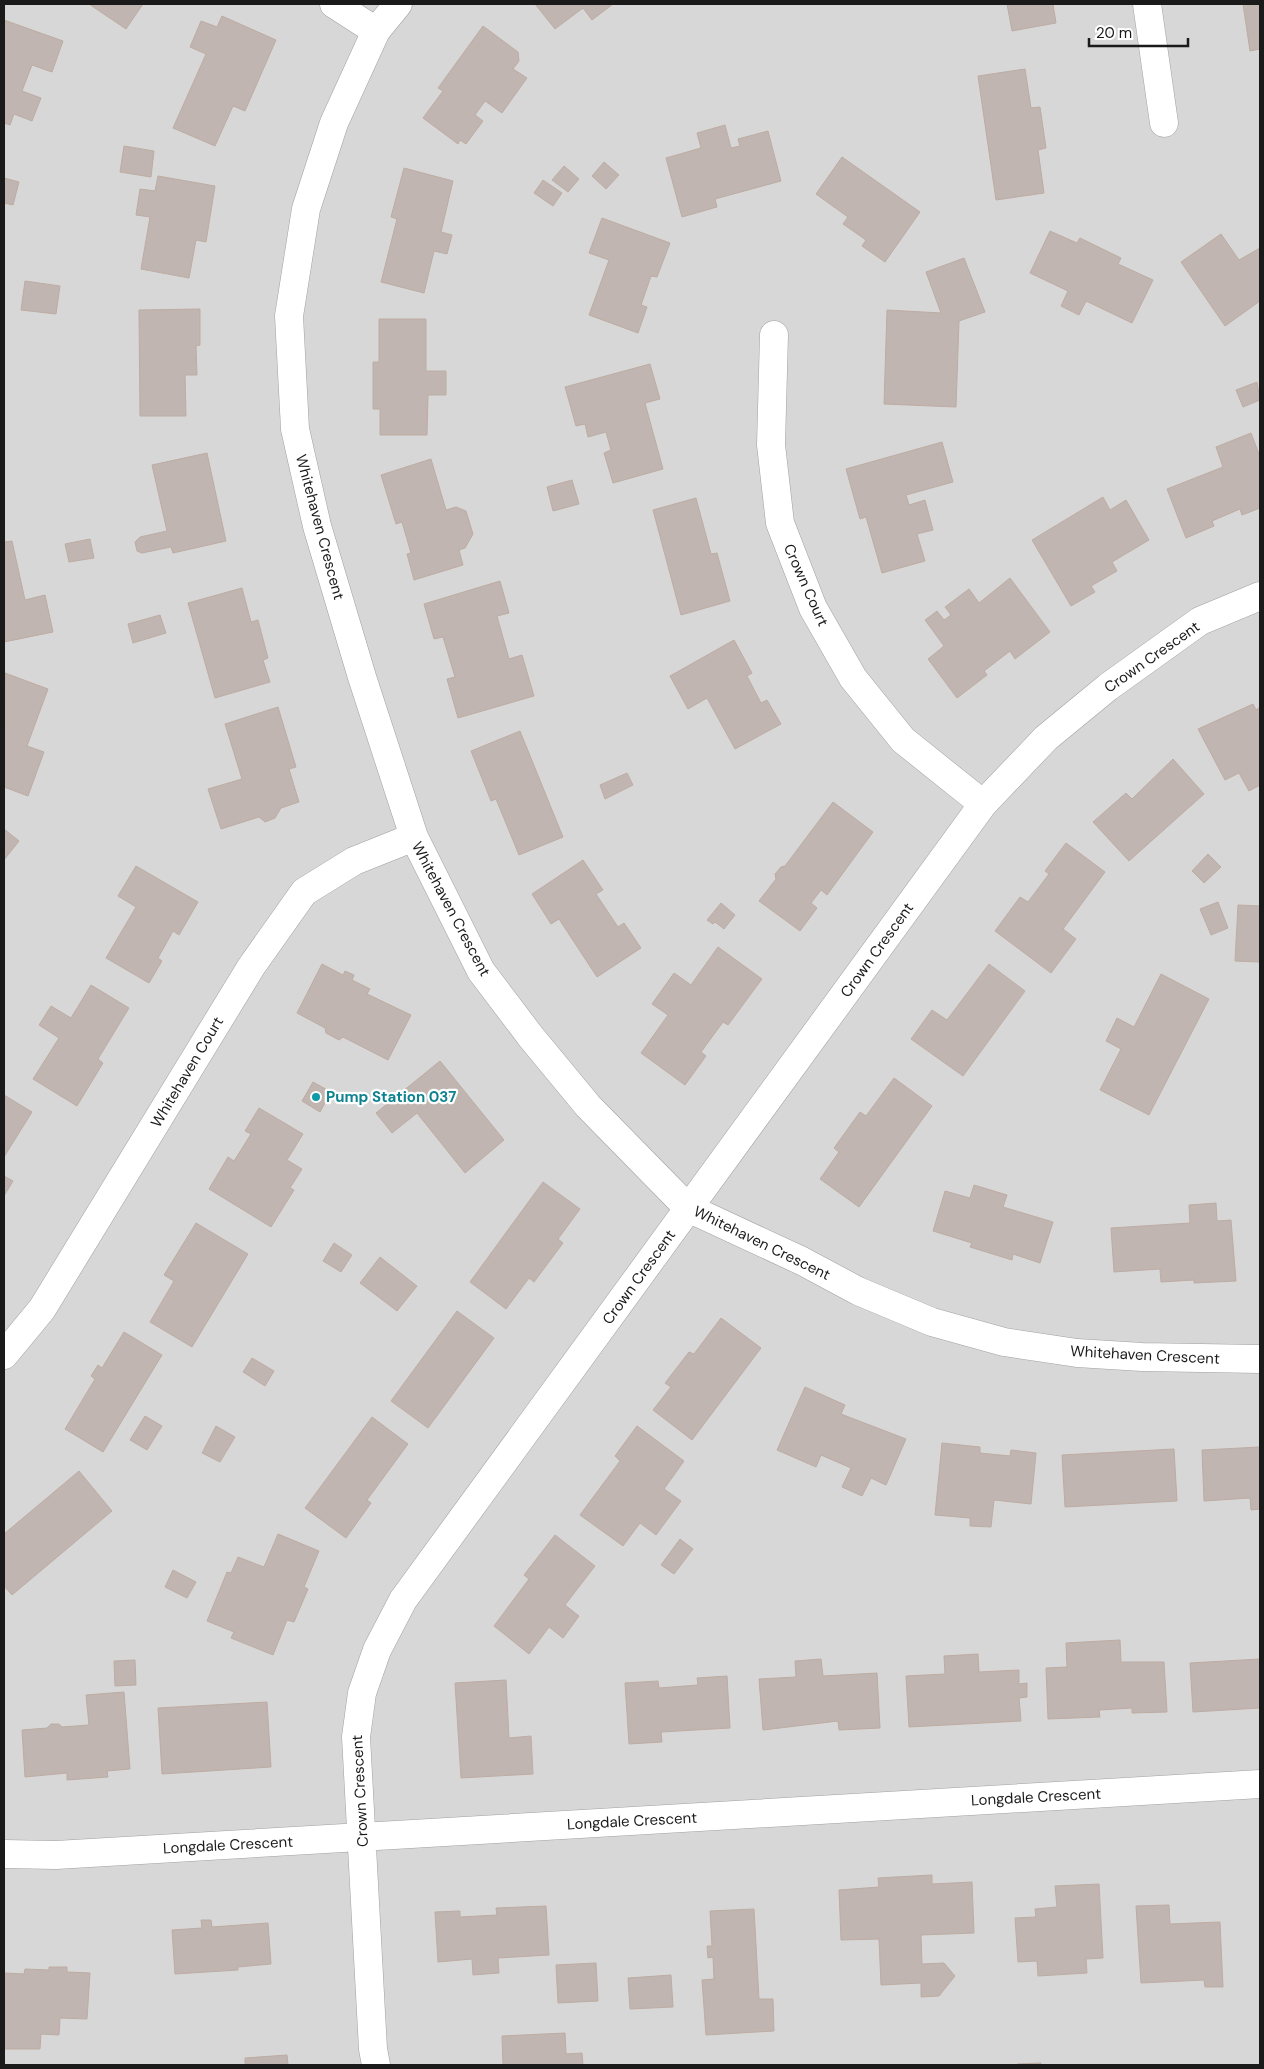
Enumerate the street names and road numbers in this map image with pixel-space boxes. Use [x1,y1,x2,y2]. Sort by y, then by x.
street label: Whitehaven Crescent [291,452,349,602]
street label: Crown Court [779,541,833,630]
street label: Crown Crescent [1100,617,1204,697]
street label: Whitehaven Crescent [407,838,495,980]
street label: Crown Crescent [836,899,918,1001]
street label: Whitehaven Court [146,1013,228,1131]
street label: Whitehaven Crescent [690,1201,834,1285]
street label: Crown Crescent [598,1226,680,1328]
street label: Whitehaven Crescent [1070,1341,1220,1369]
street label: Crown Crescent [347,1734,373,1848]
street label: Longdale Crescent [970,1784,1102,1810]
street label: Longdale Crescent [566,1808,698,1834]
street label: Longdale Crescent [162,1832,294,1858]

